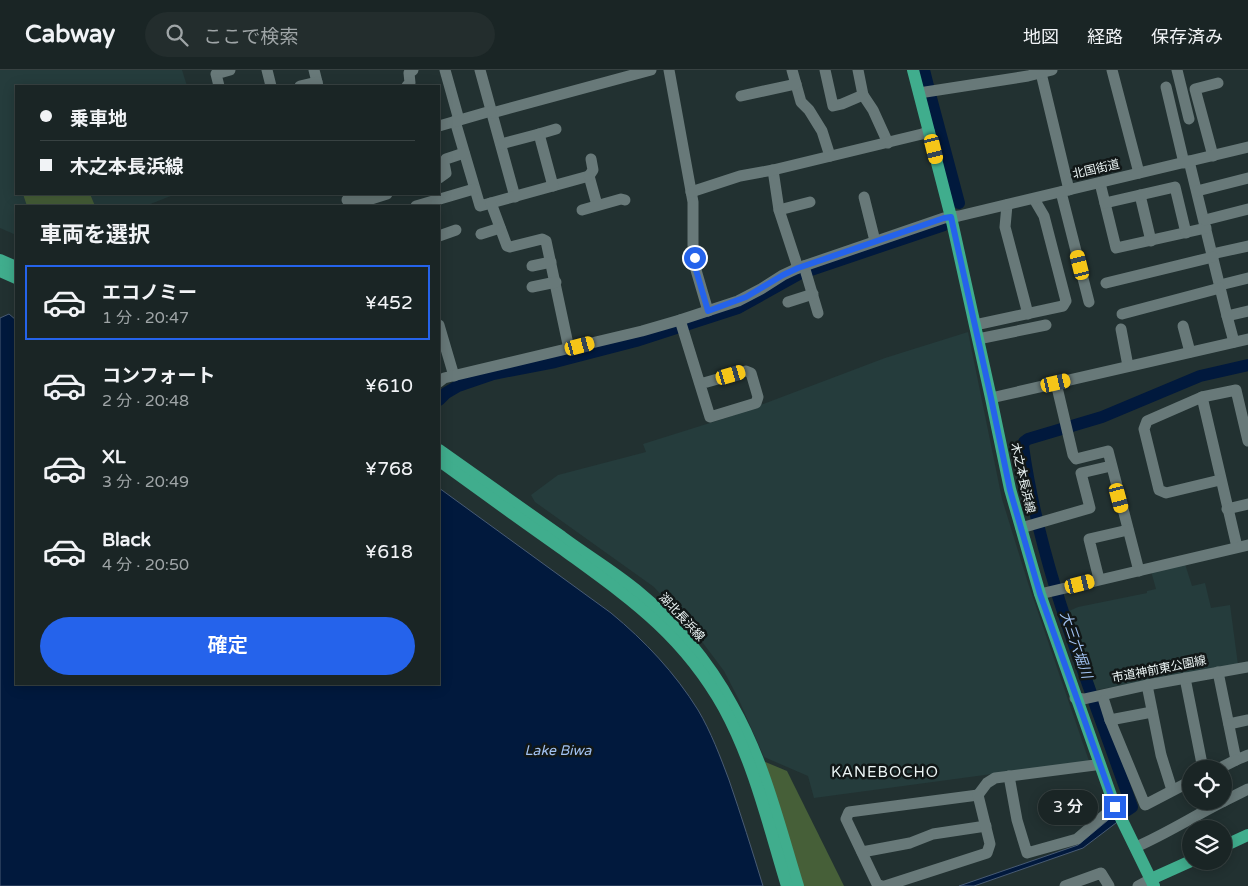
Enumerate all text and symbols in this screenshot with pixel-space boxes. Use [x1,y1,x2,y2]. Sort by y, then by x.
search box [145,12,495,57]
text: Cabway [25,20,115,49]
icon: search [163,21,191,49]
text: ここで検索 [203,26,298,48]
text: 地図 [1023,26,1059,48]
text: 経路 [1087,26,1123,48]
text: 保存済み [1151,26,1223,48]
text: 乗車地 [70,108,127,130]
car [923,133,944,165]
text: 木之本長浜線 [70,156,184,178]
street label: 北国街道 [1071,157,1121,181]
text: 車両を選択 [40,222,150,248]
route start [684,247,706,269]
car [1069,249,1090,281]
icon: car [42,280,87,325]
text: エコノミー [102,282,197,304]
text: ¥452 [365,292,413,314]
text: 1 分 · 20:47 [102,308,189,328]
car [563,335,596,357]
icon: car [42,363,87,408]
car [714,364,747,386]
text: コンフォート [102,365,215,387]
car [1039,372,1072,394]
text: ¥610 [365,375,413,397]
text: 2 分 · 20:48 [102,391,189,411]
street label: 木之本長浜線 [1008,441,1038,515]
icon: car [42,446,87,491]
text: XL [102,446,126,468]
text: ¥768 [365,458,413,480]
text: 3 分 · 20:49 [102,472,189,492]
car [1107,482,1130,514]
icon: car [42,529,87,574]
text: Black [102,529,151,551]
text: ¥618 [365,541,413,563]
text: 4 分 · 20:50 [102,555,189,575]
car [1063,573,1096,595]
street label: 湖北長浜線 [656,590,708,644]
water label: 大三六堀川 [1057,609,1096,683]
button: 確定 [40,617,415,675]
street label: 市道神前東公園線 [1111,653,1207,685]
water label: Lake Biwa [525,742,593,759]
map controls [1182,760,1232,870]
button: locate [1182,760,1232,810]
district label: KANEBOCHO [831,763,939,781]
callout: 3 分 [1038,790,1098,824]
route end [1104,796,1126,818]
text: 3 分 [1053,797,1083,817]
button: layers [1182,820,1232,870]

